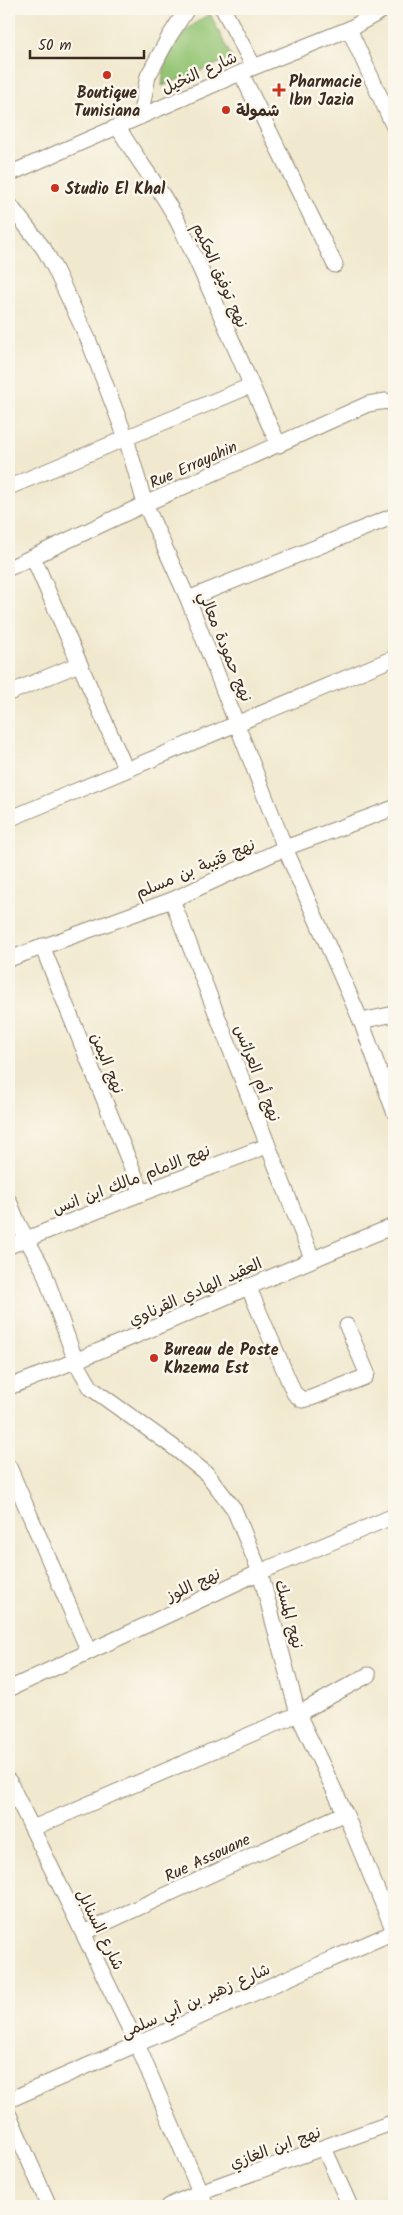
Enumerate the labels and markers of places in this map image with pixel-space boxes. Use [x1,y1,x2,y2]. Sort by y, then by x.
marker: Boutique Tunisiana [101,69,113,81]
place label: Pharmacie Ibn Jazia [289,70,362,113]
place label: Boutique Tunisiana [74,81,140,124]
marker: Pharmacie Ibn Jazia [273,84,285,96]
place label: شمولة [236,99,279,124]
marker: شمولة [220,104,232,116]
place label: Studio El Khal [65,177,166,202]
marker: Studio El Khal [49,182,61,194]
place label: Bureau de Poste Khzema Est [164,1338,279,1381]
marker: Bureau de Poste Khzema Est [148,1352,160,1364]

